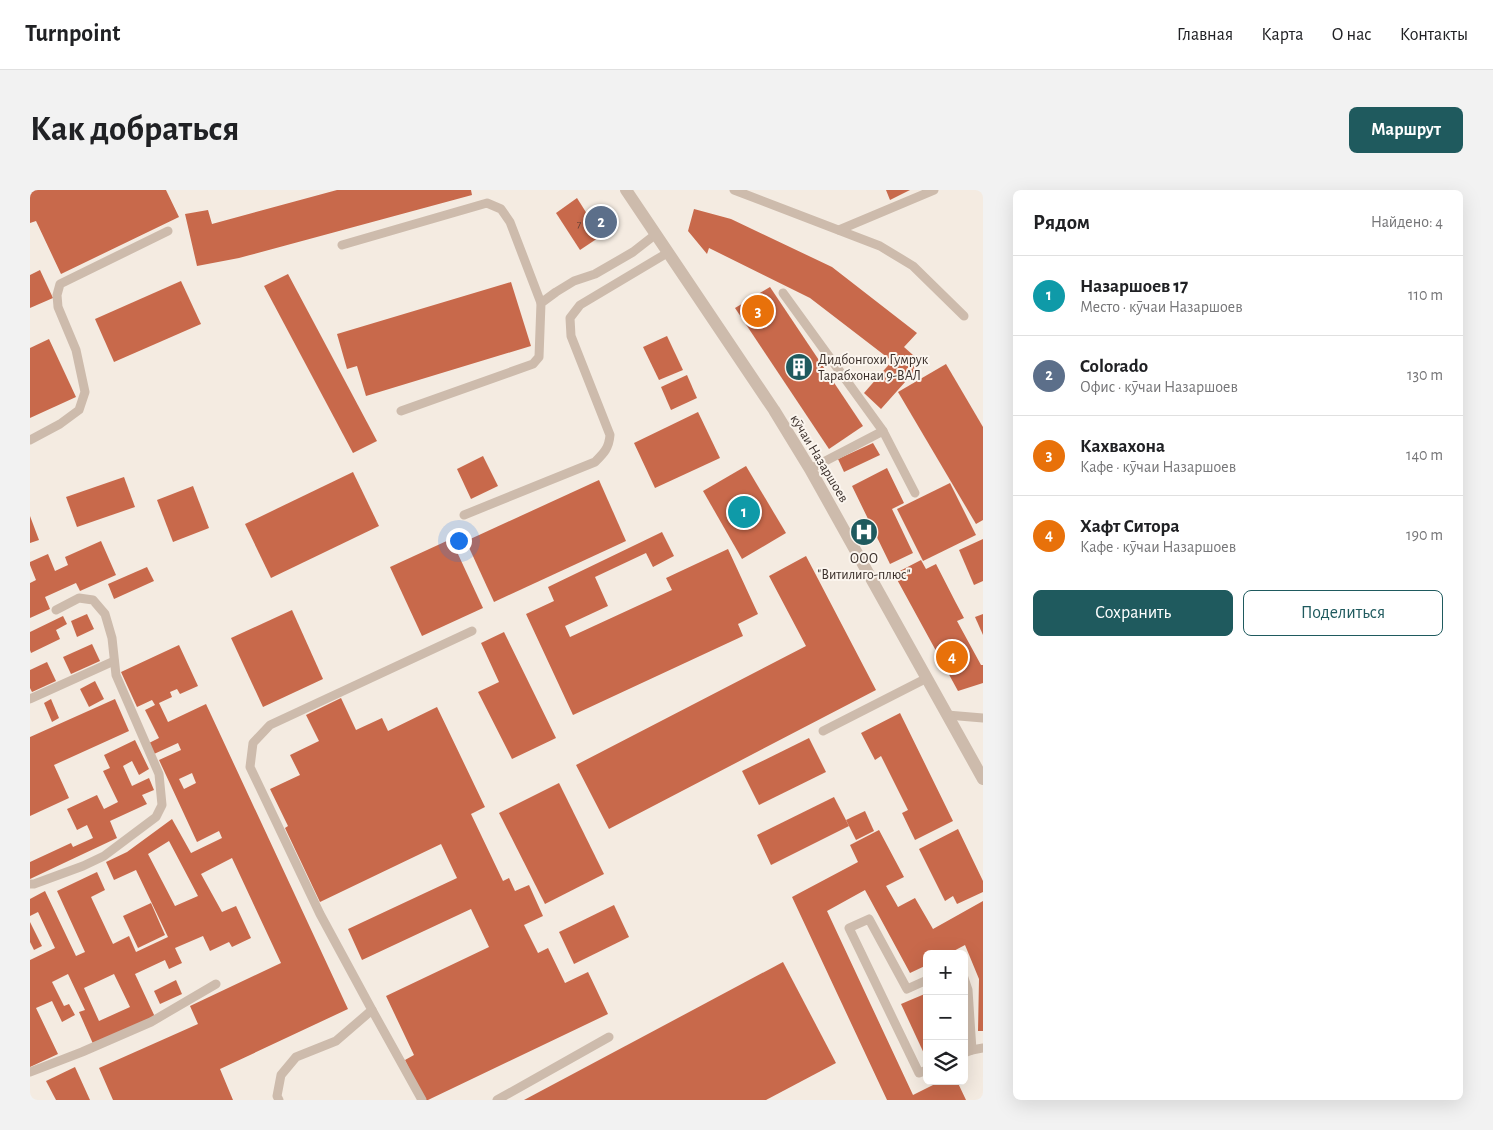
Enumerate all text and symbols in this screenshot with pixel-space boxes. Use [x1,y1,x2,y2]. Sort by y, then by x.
text: Turnpoint [25,22,120,46]
text: Главная [1177,26,1233,44]
text: Карта [1261,26,1303,44]
text: О нас [1331,26,1372,44]
text: Контакты [1400,26,1468,44]
button: Маршрут [1349,107,1463,153]
text: Как добраться [30,112,239,147]
pin: 2 [585,203,617,241]
text: Рядом [1033,212,1090,233]
text: Найдено: 4 [1371,214,1443,230]
house number: 7 [577,219,582,230]
text: Назаршоев 17 [1080,277,1188,296]
text: 1 [1046,287,1052,303]
text: 110 m [1408,287,1443,303]
pin: 3 [742,292,774,330]
text: Место · кӯчаи Назаршоев [1080,299,1243,315]
building icon: Дидбонгохи Гумрук Тарабхонаи 9-ВАЛ [784,352,814,382]
place label: Дидбонгохи Гумрук Тарабхонаи 9-ВАЛ [818,353,929,383]
text: Colorado [1080,357,1148,376]
text: 2 [1045,367,1053,383]
text: 130 m [1407,367,1443,383]
text: Офис · кӯчаи Назаршоев [1080,379,1238,395]
street label: кӯчаи Назаршоев [788,412,851,505]
text: Кахвахона [1080,437,1165,456]
text: 3 [1046,447,1052,463]
text: 140 m [1406,447,1443,463]
text: Кафе · кӯчаи Назаршоев [1080,459,1236,475]
pin: 1 [728,493,760,531]
hospital icon: ООО "Витилиго-плюс" [849,517,879,547]
text: Хафт Ситора [1080,517,1179,536]
text: 4 [1045,527,1053,543]
text: 190 m [1406,527,1443,543]
your location [446,528,472,554]
text: Кафе · кӯчаи Назаршоев [1080,539,1236,555]
place label: ООО "Витилиго-плюс" [817,552,911,582]
button: Сохранить [1033,590,1233,636]
button: Поделиться [1243,590,1443,636]
pin: 4 [936,638,968,676]
map controls [923,950,968,1085]
button: + [923,950,968,995]
button: − [923,995,968,1040]
button: layers [923,1040,968,1085]

